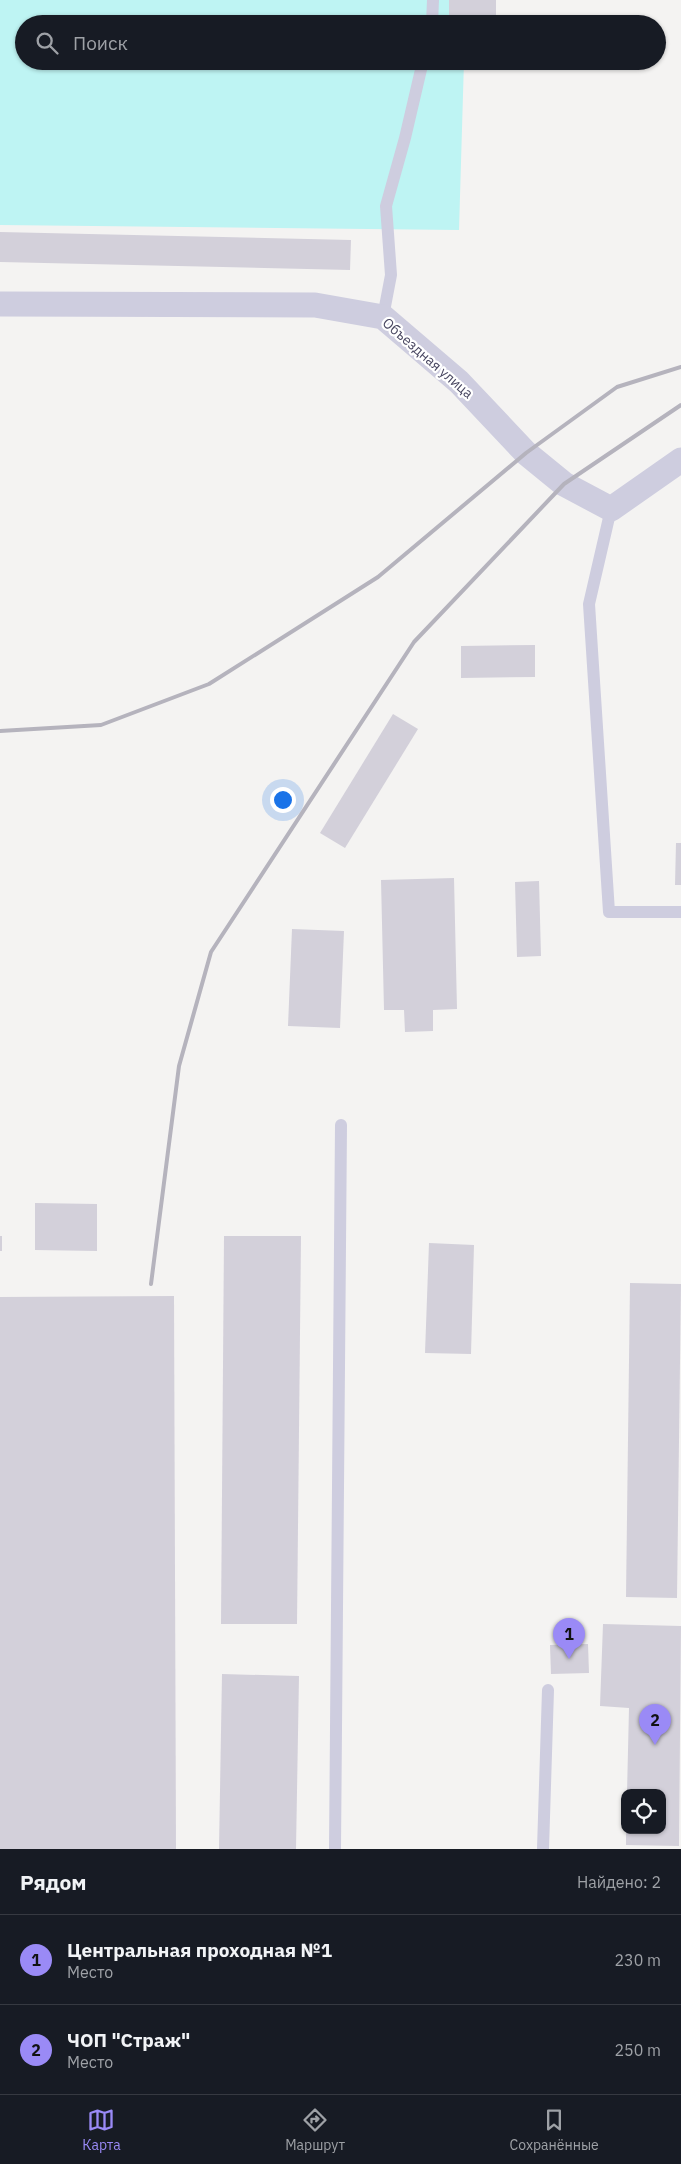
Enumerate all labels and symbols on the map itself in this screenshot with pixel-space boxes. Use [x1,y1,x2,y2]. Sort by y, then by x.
street label: Объездная улица [379,314,477,403]
your location [270,787,296,813]
pin: 1 [553,1618,585,1659]
pin: 2 [639,1704,671,1745]

